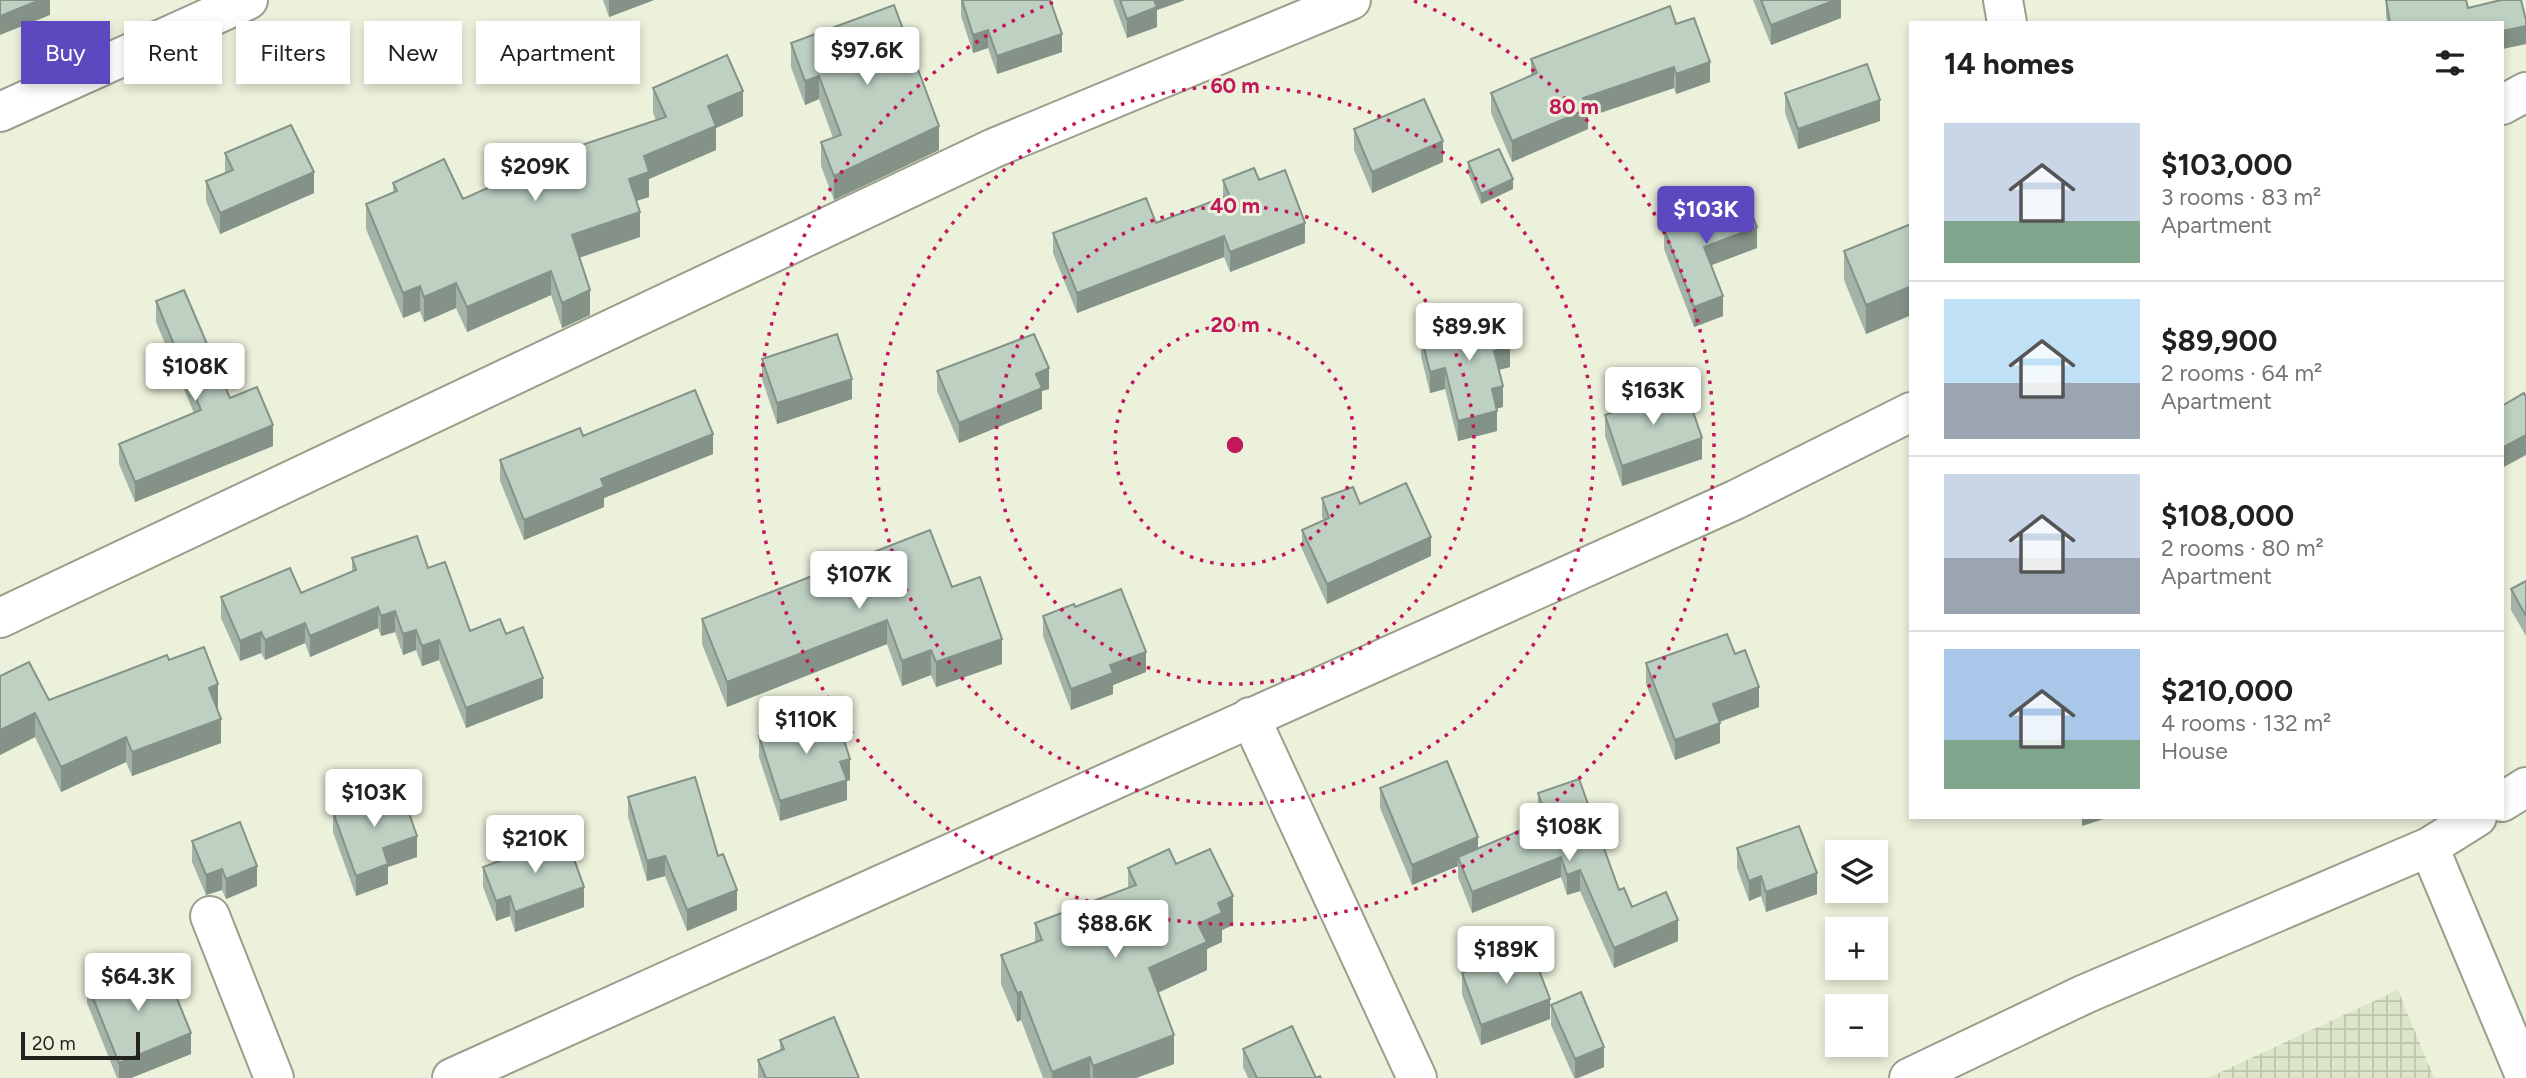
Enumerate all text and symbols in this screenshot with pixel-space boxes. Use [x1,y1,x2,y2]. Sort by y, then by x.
chip: Buy [21,21,110,84]
chip: Rent [124,21,222,84]
chip: Filters [236,21,350,84]
chip: New [364,21,462,84]
chip: Apartment [476,21,640,84]
pin: $97.6K [810,28,924,87]
text: $97.6K [830,36,904,64]
icon: filters [2431,44,2469,82]
text: 14 homes [1944,45,2074,82]
text: 60 m [1210,73,1260,98]
text: 80 m [1549,94,1599,119]
pin: $209K [486,144,584,203]
text: $103,000 [2161,146,2292,183]
icon: home [2000,151,2084,235]
text: $209K [500,152,570,180]
text: 3 rooms · 83 m² [2161,183,2321,211]
pin: $103K [1657,187,1755,246]
text: 40 m [1210,193,1260,218]
text: $103K [1673,195,1739,223]
text: Apartment [2161,211,2272,239]
pin: $89.9K [1412,304,1526,363]
text: 20 m [1210,312,1260,337]
text: $89.9K [1432,312,1506,340]
text: $89,900 [2161,322,2277,359]
icon: home [2000,327,2084,411]
pin: $108K [146,344,244,403]
text: $108K [162,352,228,380]
text: 2 rooms · 64 m² [2161,359,2322,387]
pin: $163K [1604,368,1702,427]
text: $163K [1621,376,1685,404]
text: Apartment [2161,387,2272,415]
centre of rings [1223,433,1247,457]
text: $108,000 [2161,497,2294,534]
icon: home [2000,502,2084,586]
text: 2 rooms · 80 m² [2161,534,2324,562]
pin: $107K [810,552,908,611]
text: $107K [826,560,892,588]
text: Apartment [2161,562,2272,590]
text: $210,000 [2161,672,2293,709]
icon: home [2000,677,2084,761]
pin: $110K [757,696,855,756]
text: $110K [775,705,837,733]
text: 4 rooms · 132 m² [2161,709,2331,737]
text: House [2161,737,2228,765]
pin: $103K [325,770,423,829]
text: $103K [341,778,407,806]
pin: $108K [1520,804,1618,863]
text: $108K [1536,812,1602,840]
pin: $210K [486,816,584,875]
text: $210K [502,824,568,852]
map controls [1825,840,1888,1057]
button: layers [1825,840,1888,903]
pin: $88.6K [1058,900,1172,960]
text: $88.6K [1077,909,1153,937]
button: + [1825,917,1888,980]
pin: $189K [1457,926,1555,986]
text: $189K [1473,935,1539,963]
pin: $64.3K [81,954,195,1013]
text: $64.3K [101,962,175,990]
button: − [1825,994,1888,1057]
scale bar [21,1029,140,1061]
text: 20 m [32,1032,76,1055]

